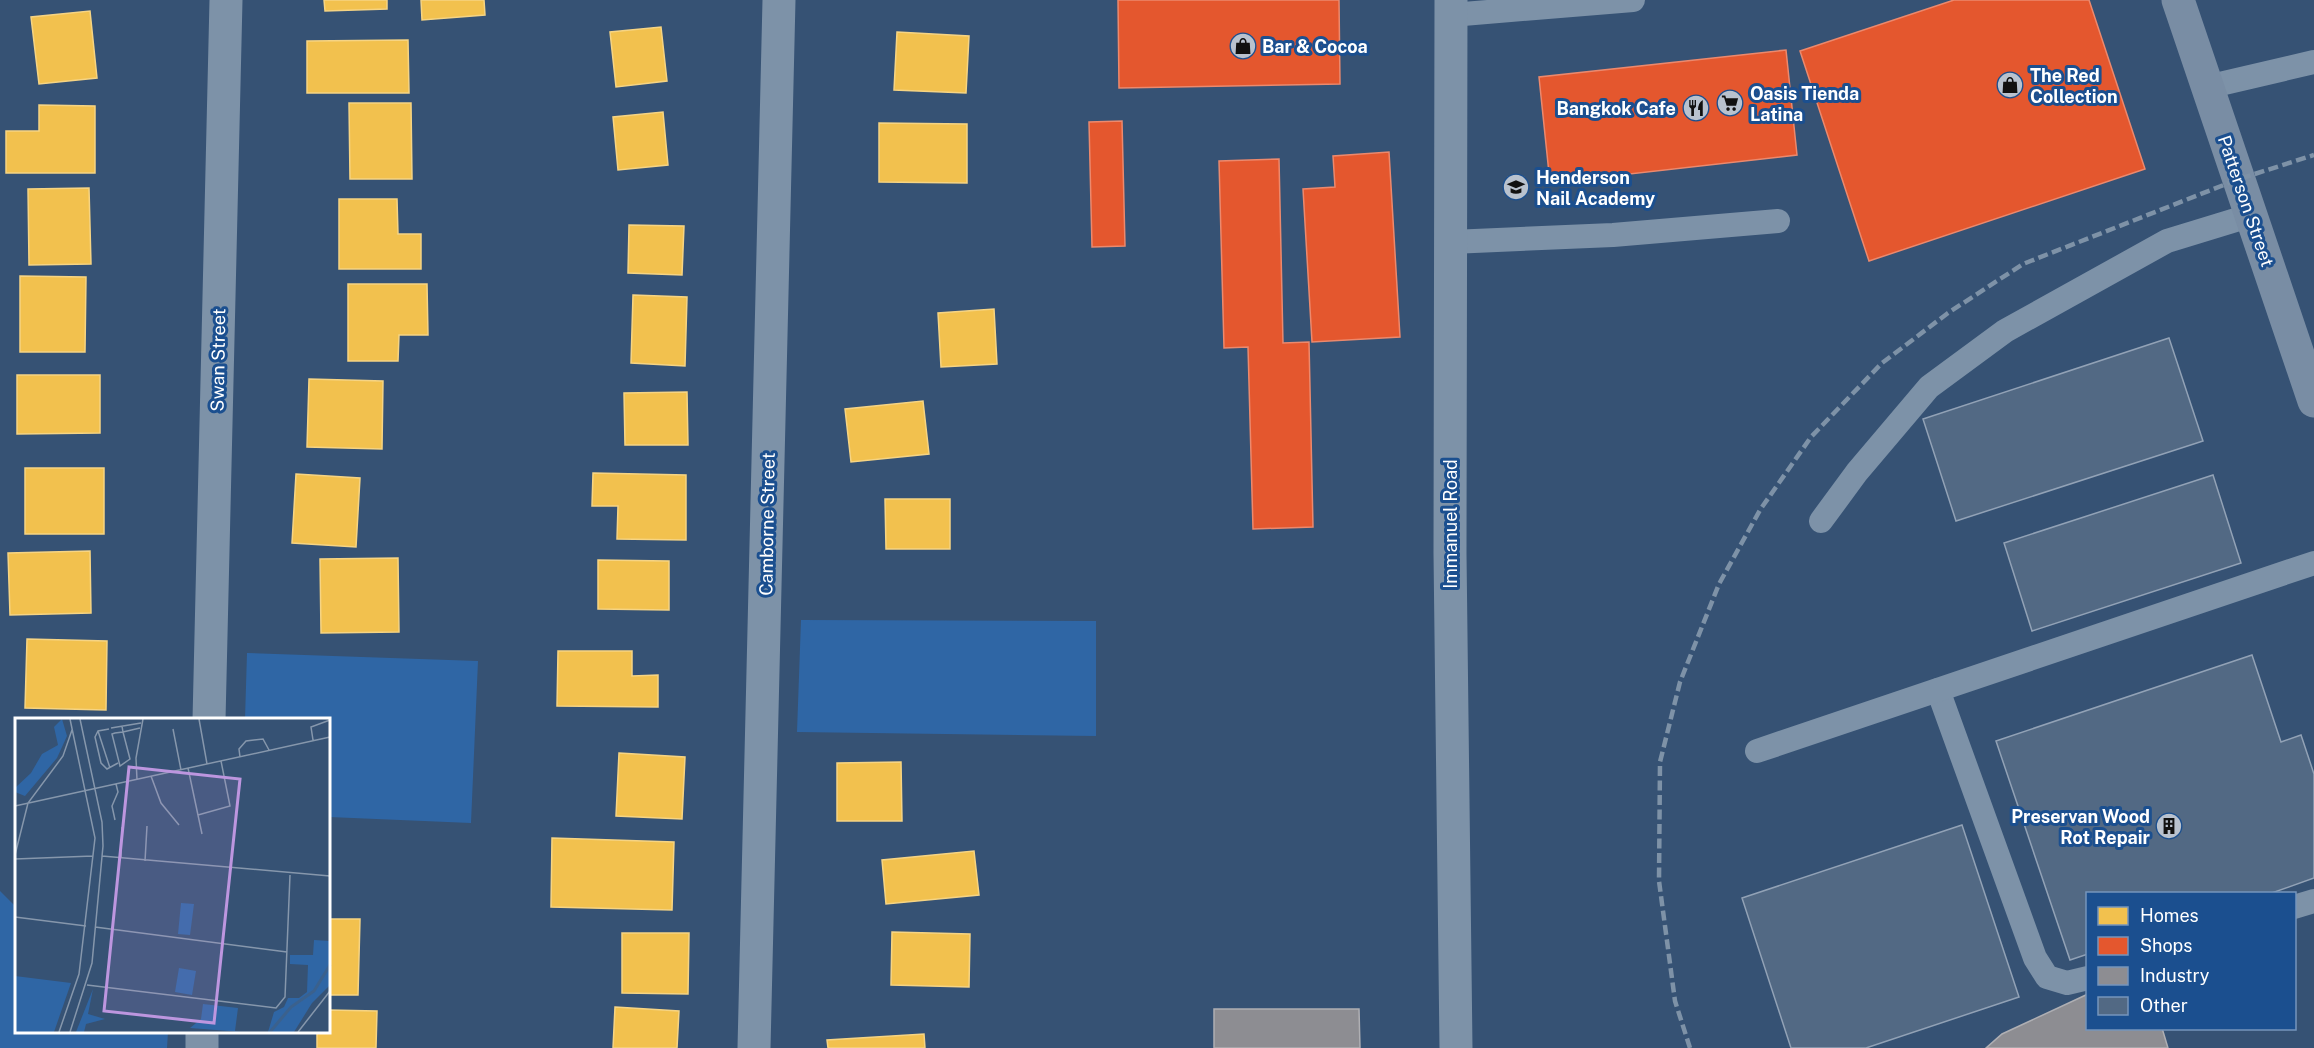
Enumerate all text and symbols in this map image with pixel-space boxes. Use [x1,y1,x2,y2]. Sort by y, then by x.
shop icon: Bar & Cocoa [1228,31,1258,61]
place label: Bar & Cocoa [1262,36,1368,57]
place label: The Red Collection [2030,65,2118,107]
shop icon: The Red Collection [1995,70,2025,100]
place label: Oasis Tienda Latina [1750,83,1859,125]
supermarket icon: Oasis Tienda Latina [1715,88,1745,118]
restaurant icon: Bangkok Cafe [1681,93,1711,123]
place label: Bangkok Cafe [1557,98,1676,119]
street label: Patterson Street [2214,133,2278,269]
place label: Henderson Nail Academy [1536,167,1655,209]
school or university icon: Henderson Nail Academy [1501,172,1531,202]
street label: Swan Street [207,308,229,412]
street label: Camborne Street [755,452,779,596]
street label: Immanuel Road [1440,459,1461,589]
inset map [15,718,330,1033]
place label: Preservan Wood Rot Repair [2011,806,2151,848]
building icon: Preservan Wood Rot Repair [2154,811,2184,841]
legend [2086,892,2296,1030]
text: Homes [2140,905,2199,926]
text: Shops [2140,935,2192,956]
text: Industry [2140,965,2210,986]
text: Other [2140,995,2188,1016]

